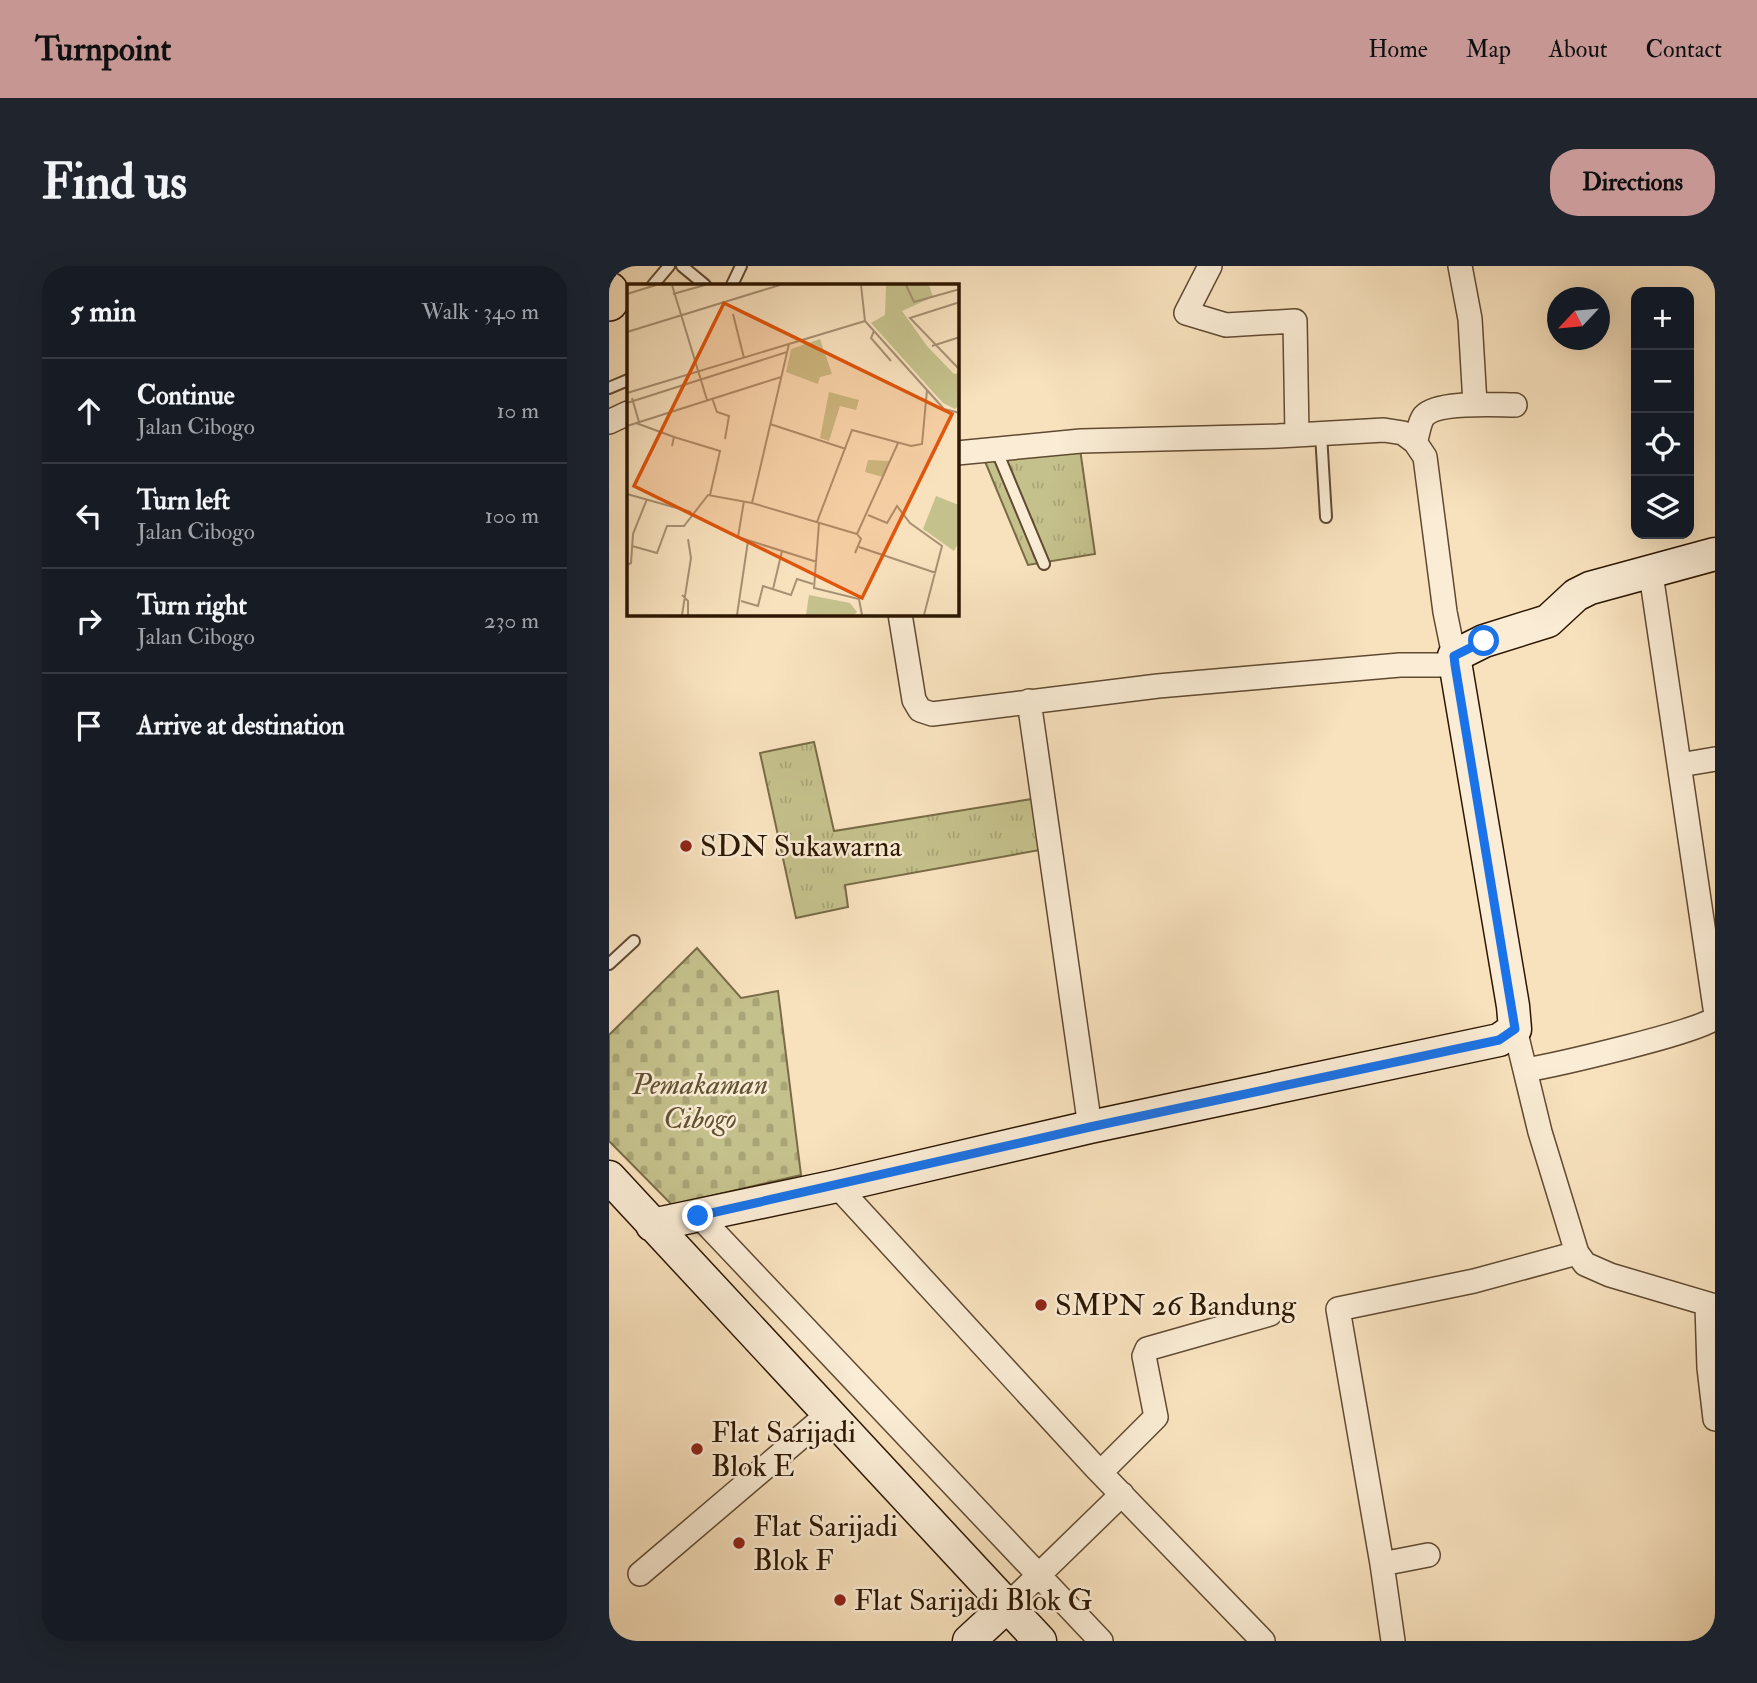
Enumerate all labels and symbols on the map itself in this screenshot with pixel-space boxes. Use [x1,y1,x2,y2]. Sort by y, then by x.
inset map [627,284,959,616]
north arrow [1547,287,1610,350]
route start [1468,625,1499,656]
place label: SDN Sukawarna [700,828,902,865]
marker: SDN Sukawarna [678,838,694,854]
park label: Pemakaman Cibogo [631,1066,768,1137]
route end [682,1200,713,1231]
place label: SMPN 26 Bandung [1055,1287,1297,1324]
marker: SMPN 26 Bandung [1033,1297,1049,1313]
place label: Flat Sarijadi Blok E [711,1414,856,1485]
marker: Flat Sarijadi Blok E [689,1441,705,1457]
place label: Flat Sarijadi Blok F [753,1508,898,1579]
marker: Flat Sarijadi Blok F [731,1535,747,1551]
place label: Flat Sarijadi Blok G [854,1582,1093,1619]
marker: Flat Sarijadi Blok G [832,1592,848,1608]

